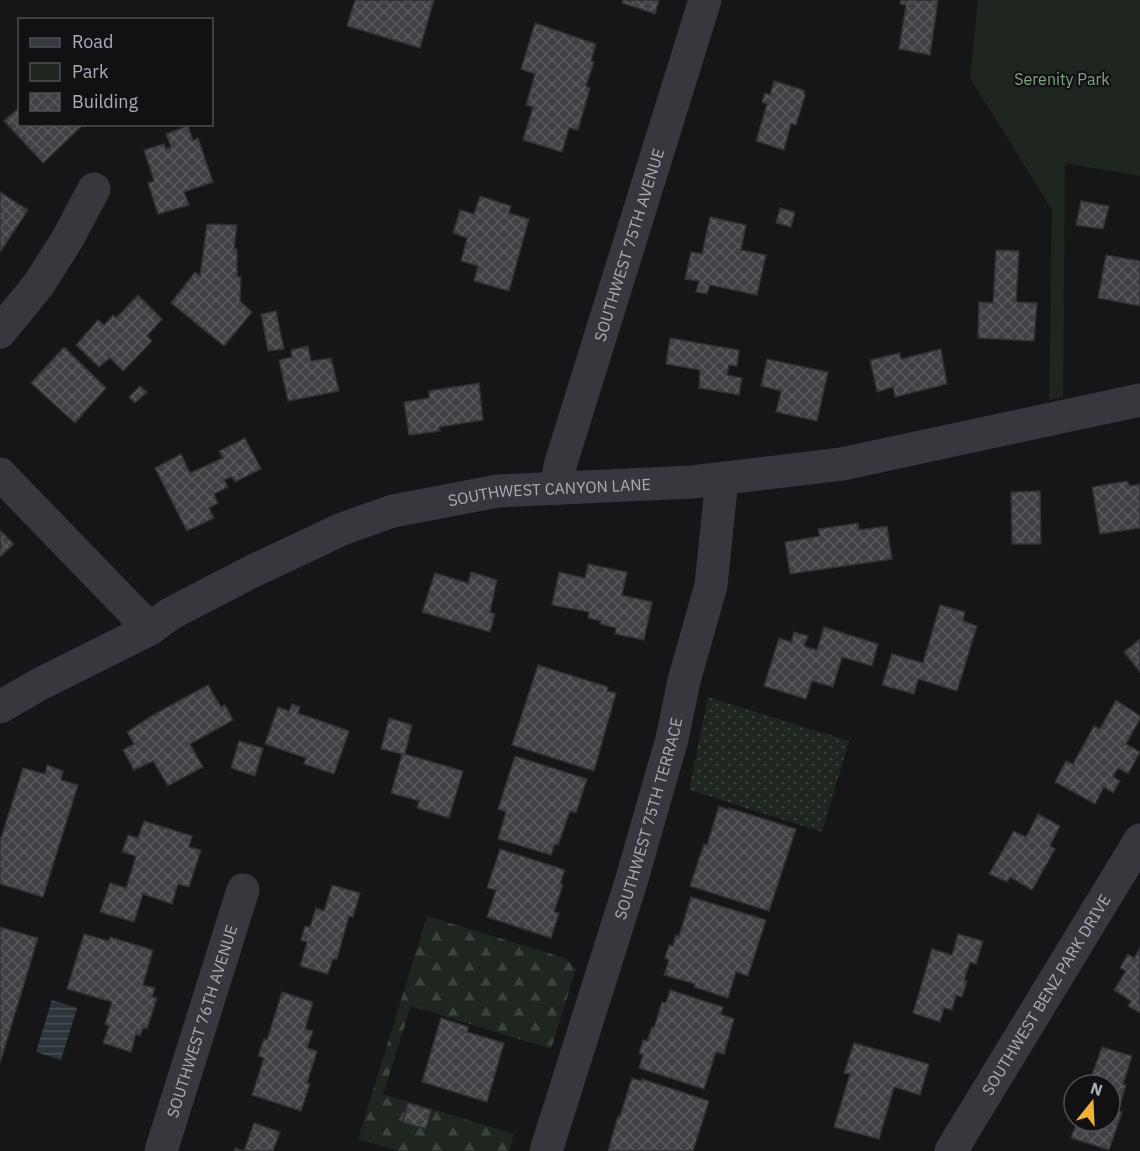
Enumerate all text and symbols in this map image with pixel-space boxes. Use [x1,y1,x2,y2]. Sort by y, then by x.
legend [18,18,213,126]
text: Road [72,30,113,53]
text: Park [72,60,109,83]
park label: Serenity Park [1014,69,1110,89]
text: Building [72,90,139,113]
street label: SOUTHWEST 75TH AVENUE [589,146,668,344]
street label: SOUTHWEST CANYON LANE [446,474,651,510]
street label: SOUTHWEST 75TH TERRACE [610,716,686,922]
street label: SOUTHWEST BENZ PARK DRIVE [978,891,1114,1099]
street label: SOUTHWEST 76TH AVENUE [162,922,241,1120]
north arrow [1062,1073,1122,1133]

